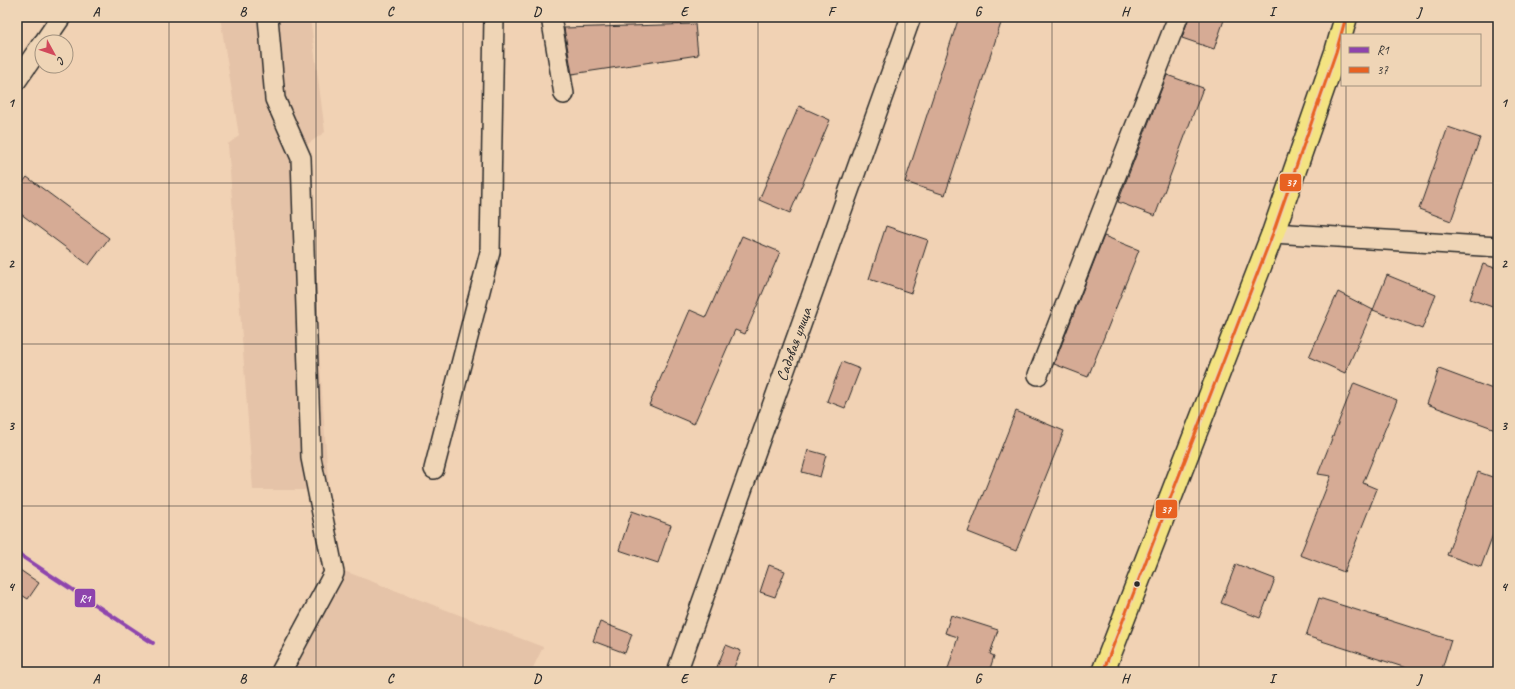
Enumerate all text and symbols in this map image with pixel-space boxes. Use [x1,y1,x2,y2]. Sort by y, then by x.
text: A [93,4,101,20]
text: B [240,4,248,20]
text: C [387,4,395,20]
text: D [533,4,542,20]
text: E [681,4,690,20]
text: F [828,4,837,20]
text: G [975,4,983,20]
text: H [1121,4,1131,20]
text: I [1269,4,1278,20]
text: J [1416,4,1423,20]
north arrow [34,34,74,74]
legend [1341,34,1481,86]
text: R1 [1377,42,1389,58]
text: С [54,54,69,68]
text: 37 [1377,62,1388,78]
text: 1 [8,95,16,111]
text: 1 [1501,95,1509,111]
line badge: 37 [1279,173,1302,192]
text: 37 [1286,175,1297,189]
text: 2 [8,256,15,272]
text: 2 [1501,256,1508,272]
street label: Садовая улица [772,304,817,384]
text: 3 [8,418,15,434]
text: 3 [1501,418,1508,434]
line badge: 37 [1155,499,1178,519]
text: 37 [1161,502,1172,516]
text: 4 [8,579,16,595]
unlabelled marker [1132,579,1142,589]
text: 4 [1501,579,1509,595]
line badge: R1 [74,588,96,608]
text: R1 [80,591,92,605]
text: A [93,671,101,687]
text: B [240,671,248,687]
text: C [387,671,395,687]
text: D [533,671,542,687]
text: E [681,671,690,687]
text: F [828,671,837,687]
text: G [975,671,983,687]
text: H [1121,671,1131,687]
text: I [1269,671,1278,687]
text: J [1416,671,1423,687]

